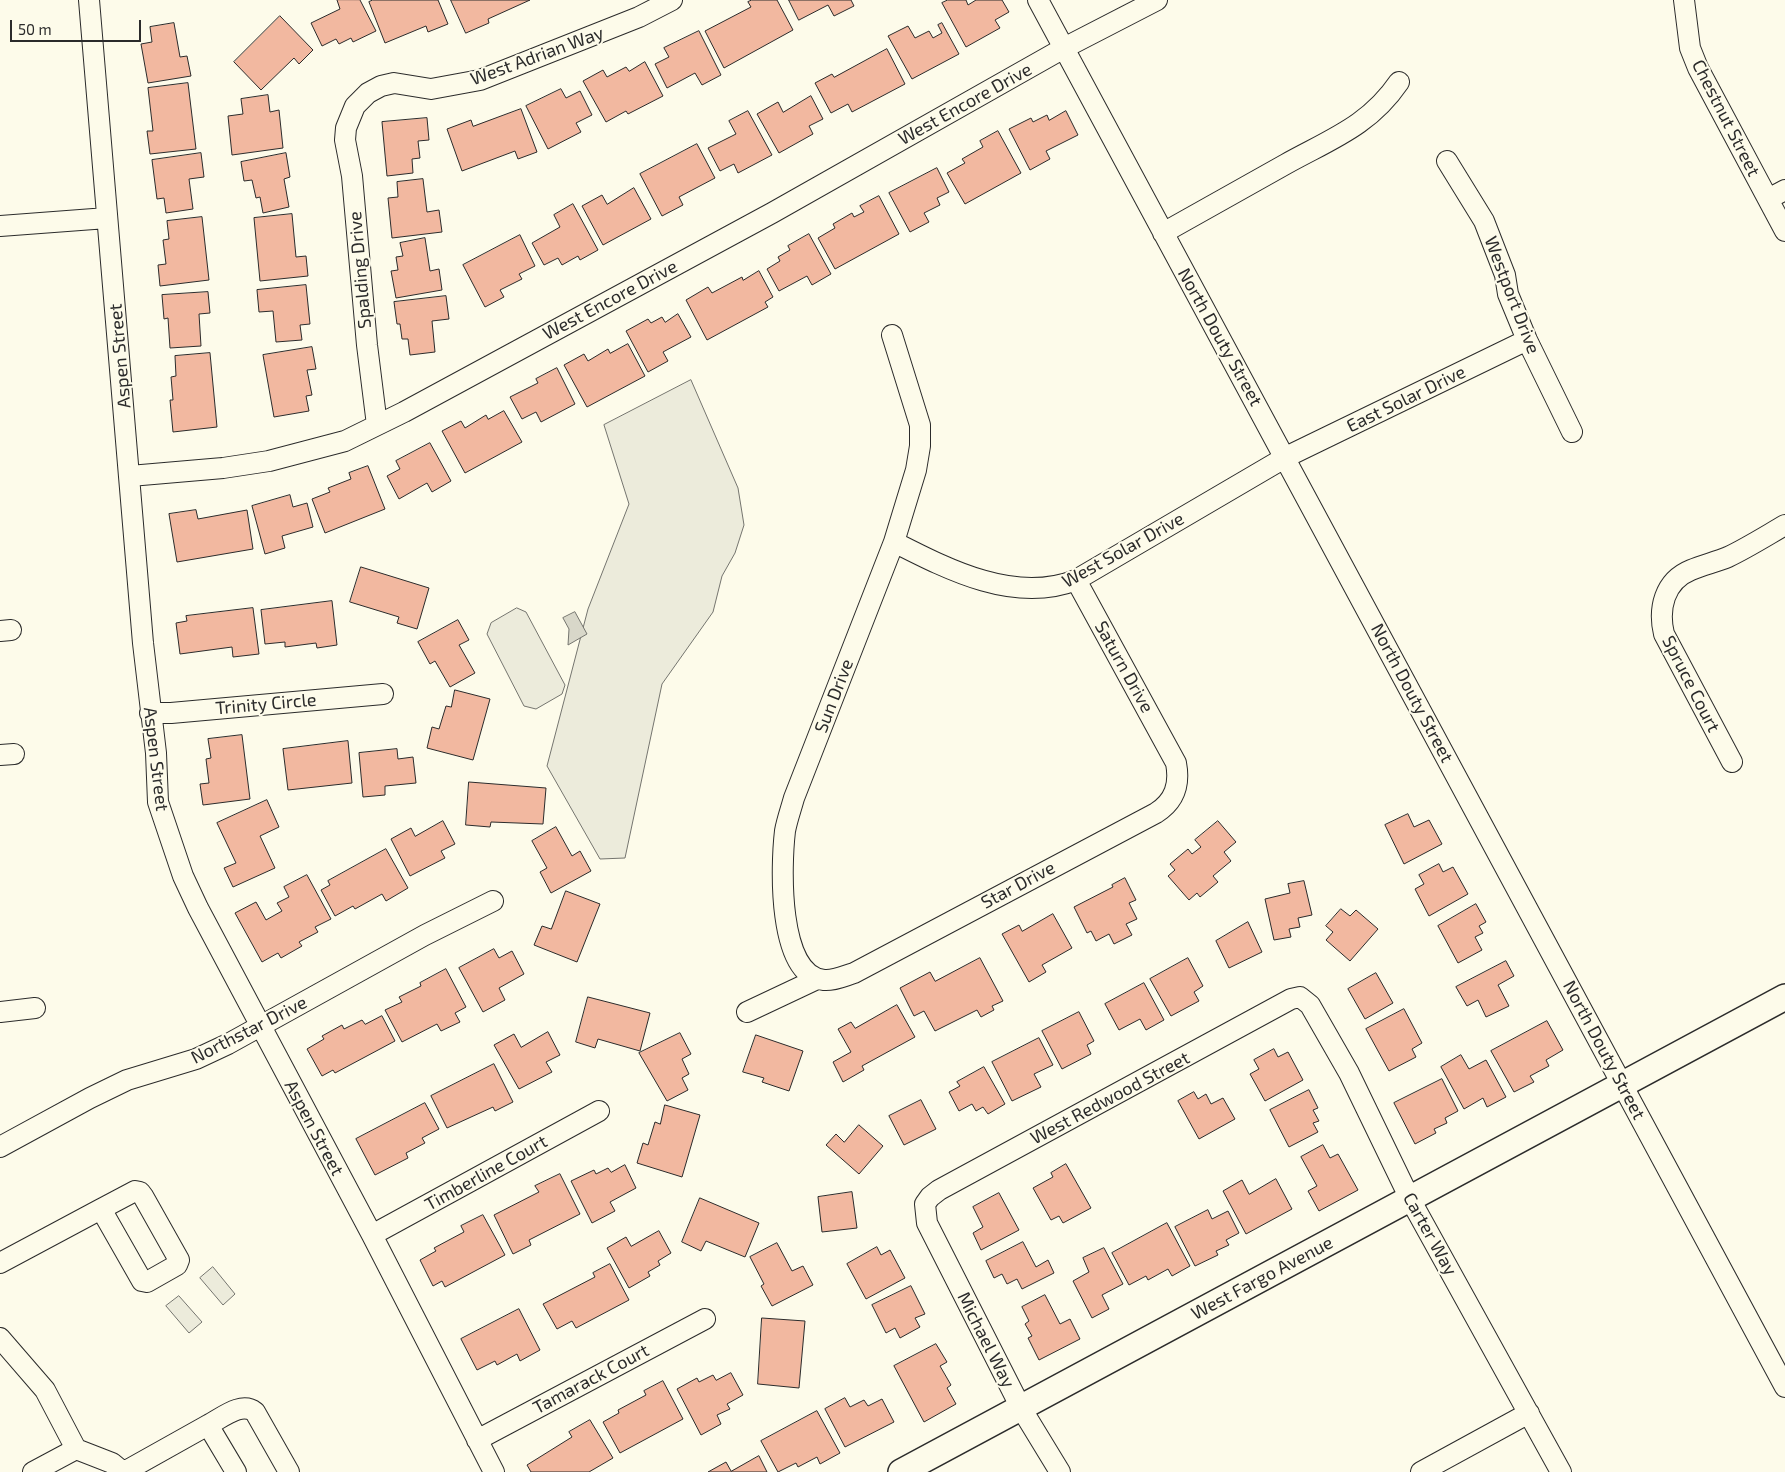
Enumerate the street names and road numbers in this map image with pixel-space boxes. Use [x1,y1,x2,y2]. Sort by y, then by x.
street label: West Adrian Way [467,22,607,90]
street label: Chestnut Street [1687,56,1765,180]
street label: West Encore Drive [895,58,1035,150]
street label: Spalding Drive [344,210,376,330]
street label: Westport Drive [1480,233,1544,357]
street label: West Encore Drive [539,255,681,345]
street label: North Douty Street [1173,264,1267,410]
street label: Aspen Street [105,303,135,409]
street label: East Solar Drive [1343,361,1469,437]
street label: West Solar Drive [1058,508,1188,592]
street label: Saturn Drive [1090,617,1158,717]
street label: North Douty Street [1366,620,1458,766]
street label: Spruce Court [1658,632,1724,736]
street label: Sun Drive [810,656,858,736]
street label: Trinity Circle [215,689,317,719]
street label: Aspen Street [139,706,173,812]
street label: Star Drive [977,857,1059,913]
street label: North Douty Street [1558,977,1650,1123]
street label: Northstar Drive [187,991,311,1069]
street label: West Redwood Street [1027,1047,1193,1149]
street label: Aspen Street [280,1077,348,1179]
street label: Timberline Court [421,1130,551,1216]
street label: Carter Way [1398,1189,1462,1279]
street label: West Fargo Avenue [1188,1232,1336,1324]
street label: Michael Way [953,1288,1019,1392]
street label: Tamarack Court [529,1339,653,1419]

